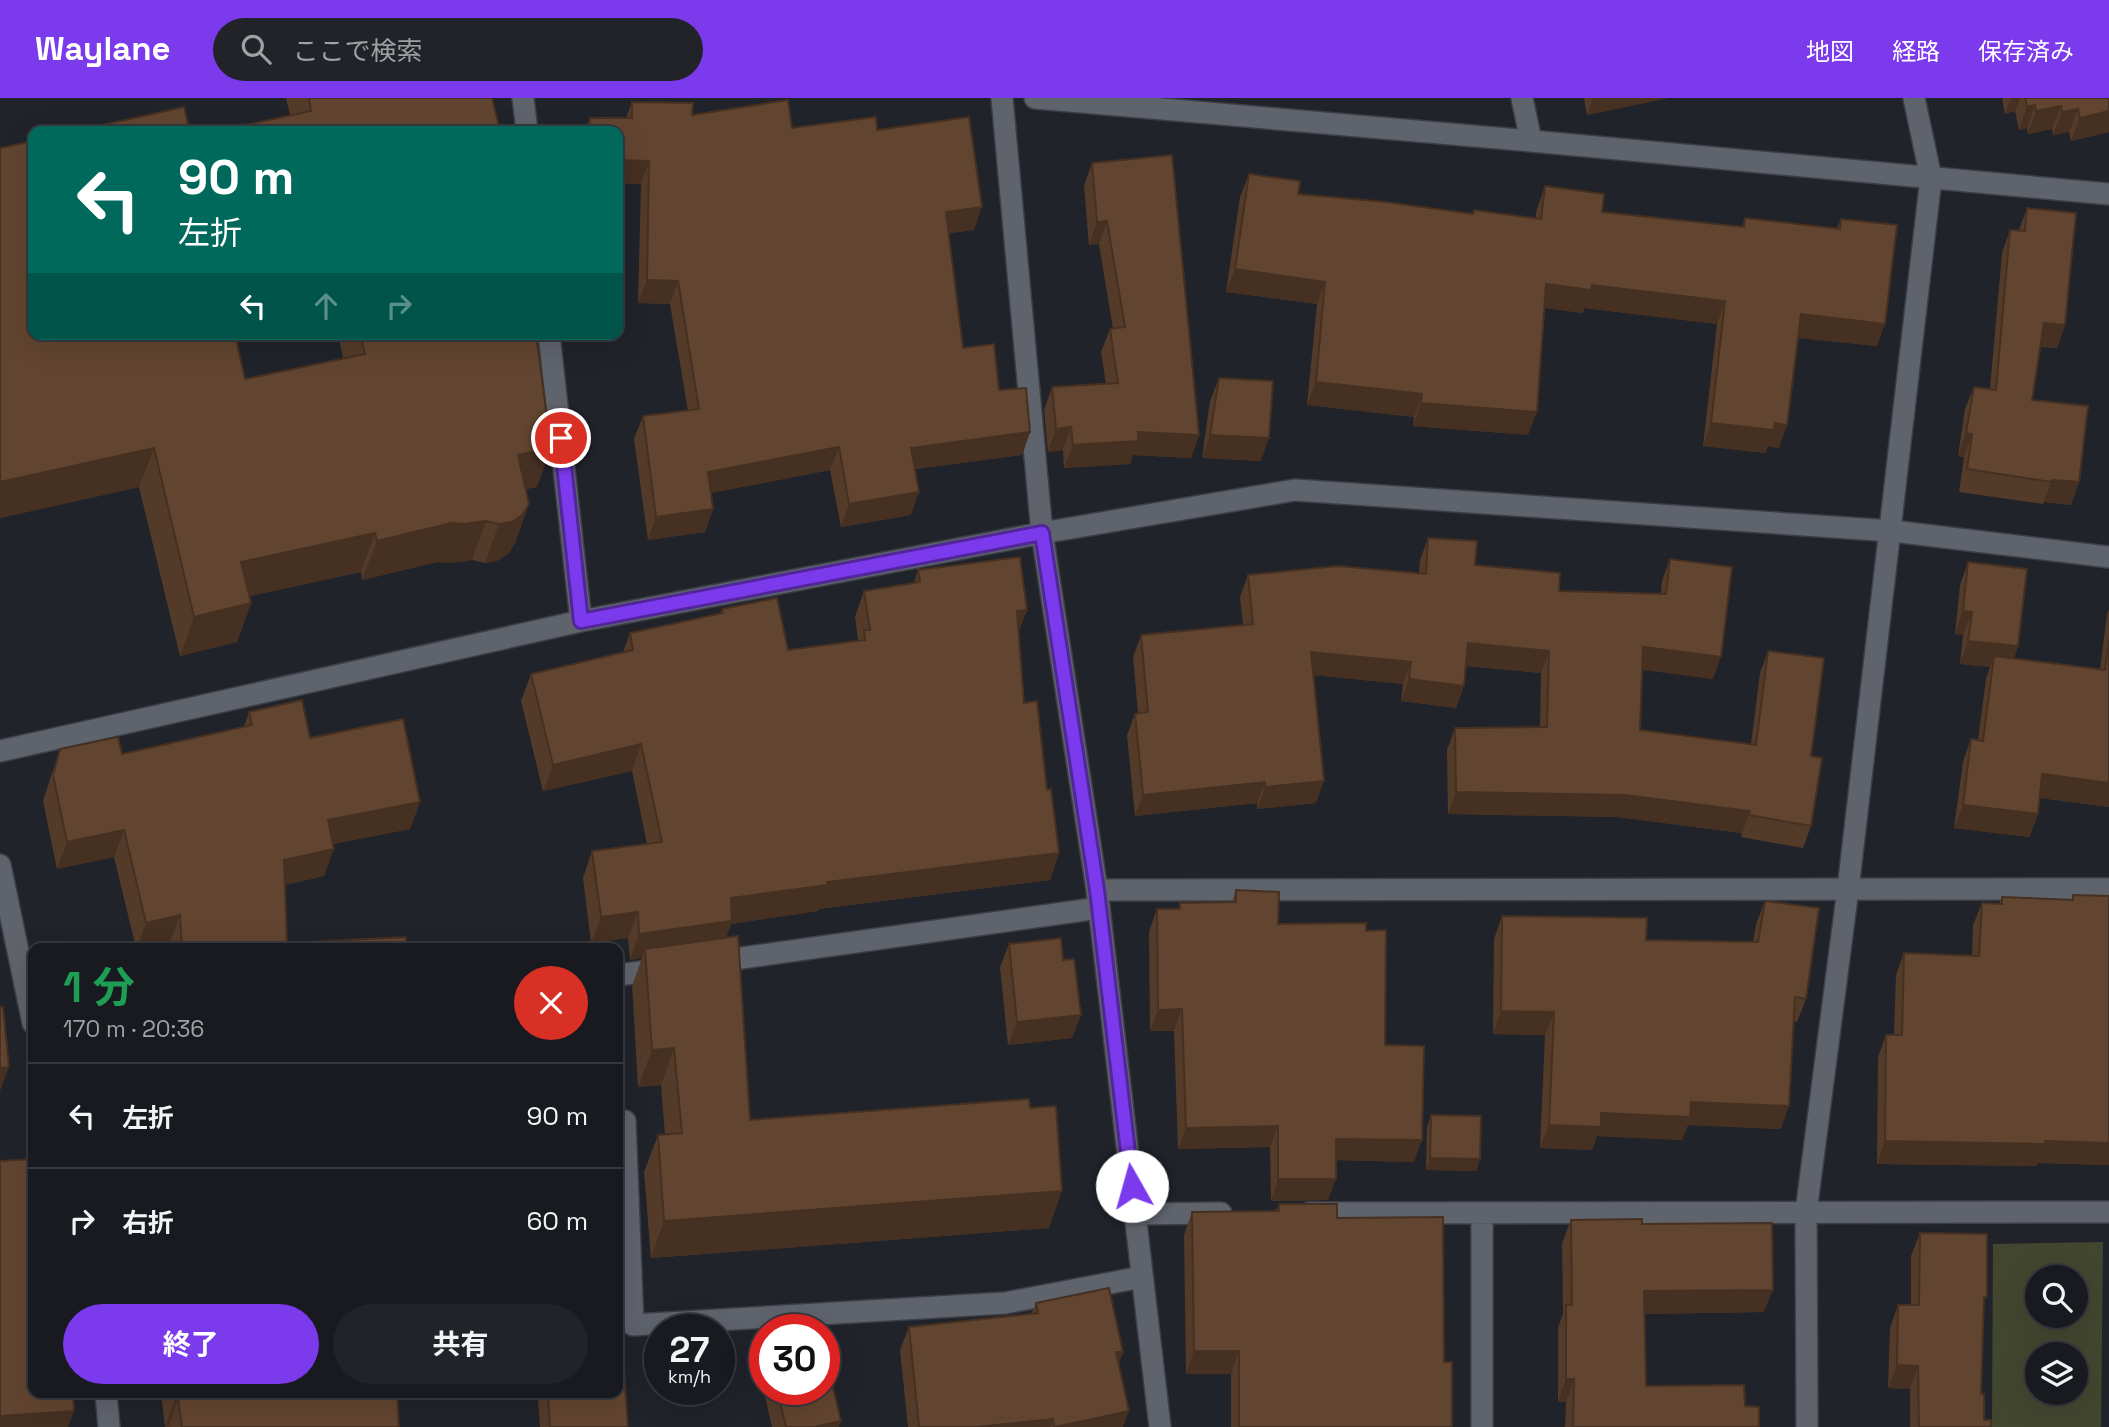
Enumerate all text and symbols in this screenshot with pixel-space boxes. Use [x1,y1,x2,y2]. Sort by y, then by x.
search box [213,18,703,81]
text: Waylane [35,28,171,70]
icon: search [237,30,275,68]
text: ここで検索 [293,34,423,68]
text: 地図 [1806,36,1854,67]
text: 経路 [1892,36,1940,67]
text: 保存済み [1978,36,2074,67]
text: 90 m [178,146,294,208]
icon: left [63,154,154,245]
text: 左折 [178,213,242,253]
icon: left [234,287,272,325]
icon: ahead [307,287,345,325]
icon: right [380,287,418,325]
pin [531,408,591,468]
icon: arrive [542,419,580,457]
text: 1 分 [63,961,135,1014]
button: close [514,966,588,1040]
text: 170 m · 20:36 [63,1014,204,1044]
icon: left [63,1097,101,1135]
text: 90 m [526,1099,588,1133]
text: 左折 [122,1101,174,1135]
position arrow [1095,1149,1169,1223]
icon: right [63,1202,101,1240]
text: 60 m [526,1204,588,1238]
text: 右折 [122,1206,174,1240]
map controls [2025,1265,2088,1405]
button: search [2025,1265,2088,1328]
button: 終了 [63,1304,319,1384]
button: 共有 [333,1304,588,1384]
speed limit sign: 30 [749,1314,840,1405]
text: 27 [670,1328,709,1372]
button: layers [2025,1342,2088,1405]
text: km/h [668,1365,711,1388]

